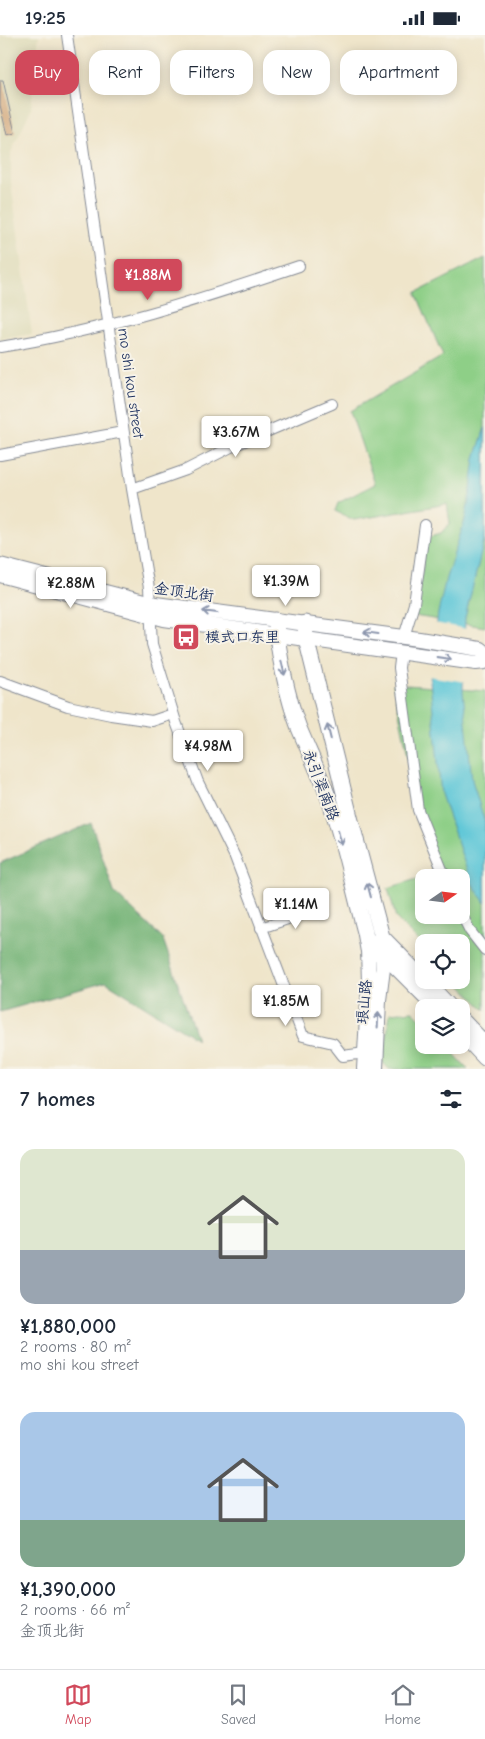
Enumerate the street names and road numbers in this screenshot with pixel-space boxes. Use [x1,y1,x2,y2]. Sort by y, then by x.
street label: mo shi kou street [114,327,148,440]
street label: 金顶北街 [153,579,215,605]
street label: 永引渠南路 [299,747,343,823]
street label: 琅山路 [353,979,375,1025]

